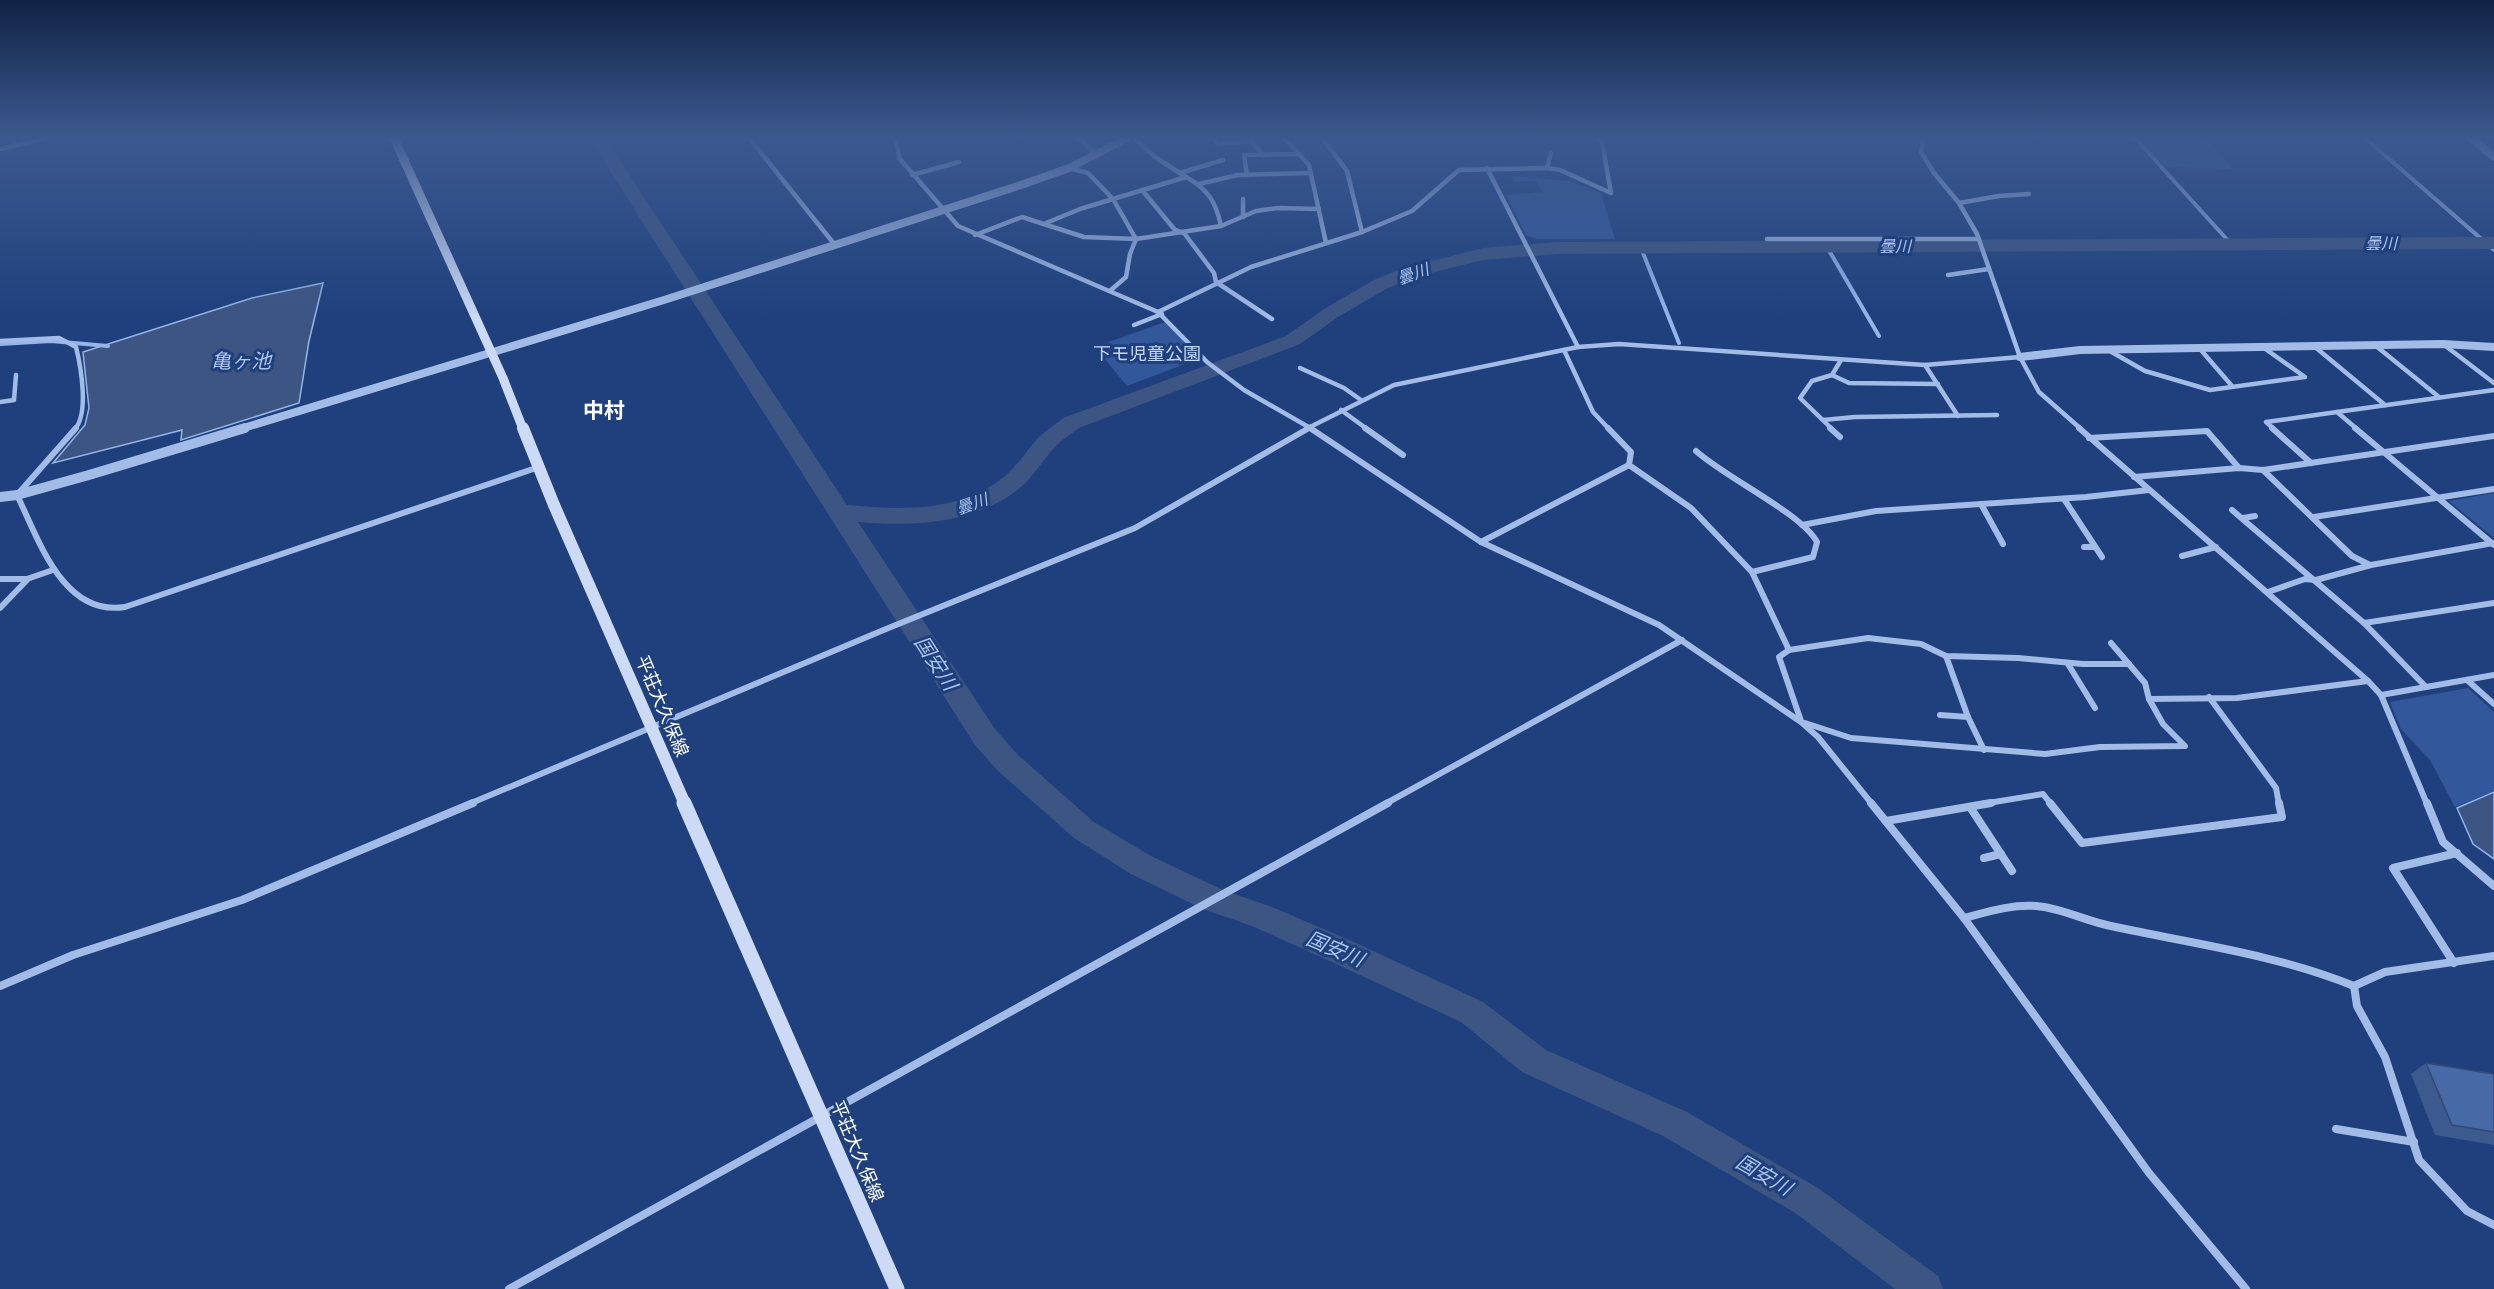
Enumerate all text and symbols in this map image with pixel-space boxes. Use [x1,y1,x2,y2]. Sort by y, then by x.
water label: 曇川 [2365,234,2399,253]
water label: 曇川 [1879,237,1913,256]
water label: 曇川 [1395,259,1433,288]
park label: 下モ児童公園 [1093,343,1201,365]
water label: 亀ヶ池 [211,349,273,373]
district label: 中村 [583,398,625,423]
water label: 曇川 [954,489,992,518]
water label: 国安川 [910,631,963,696]
street label: 平荘大久保線 [631,652,693,760]
water label: 国安川 [1303,926,1369,973]
street label: 平荘大久保線 [826,1097,888,1205]
water label: 国安川 [1732,1150,1798,1201]

